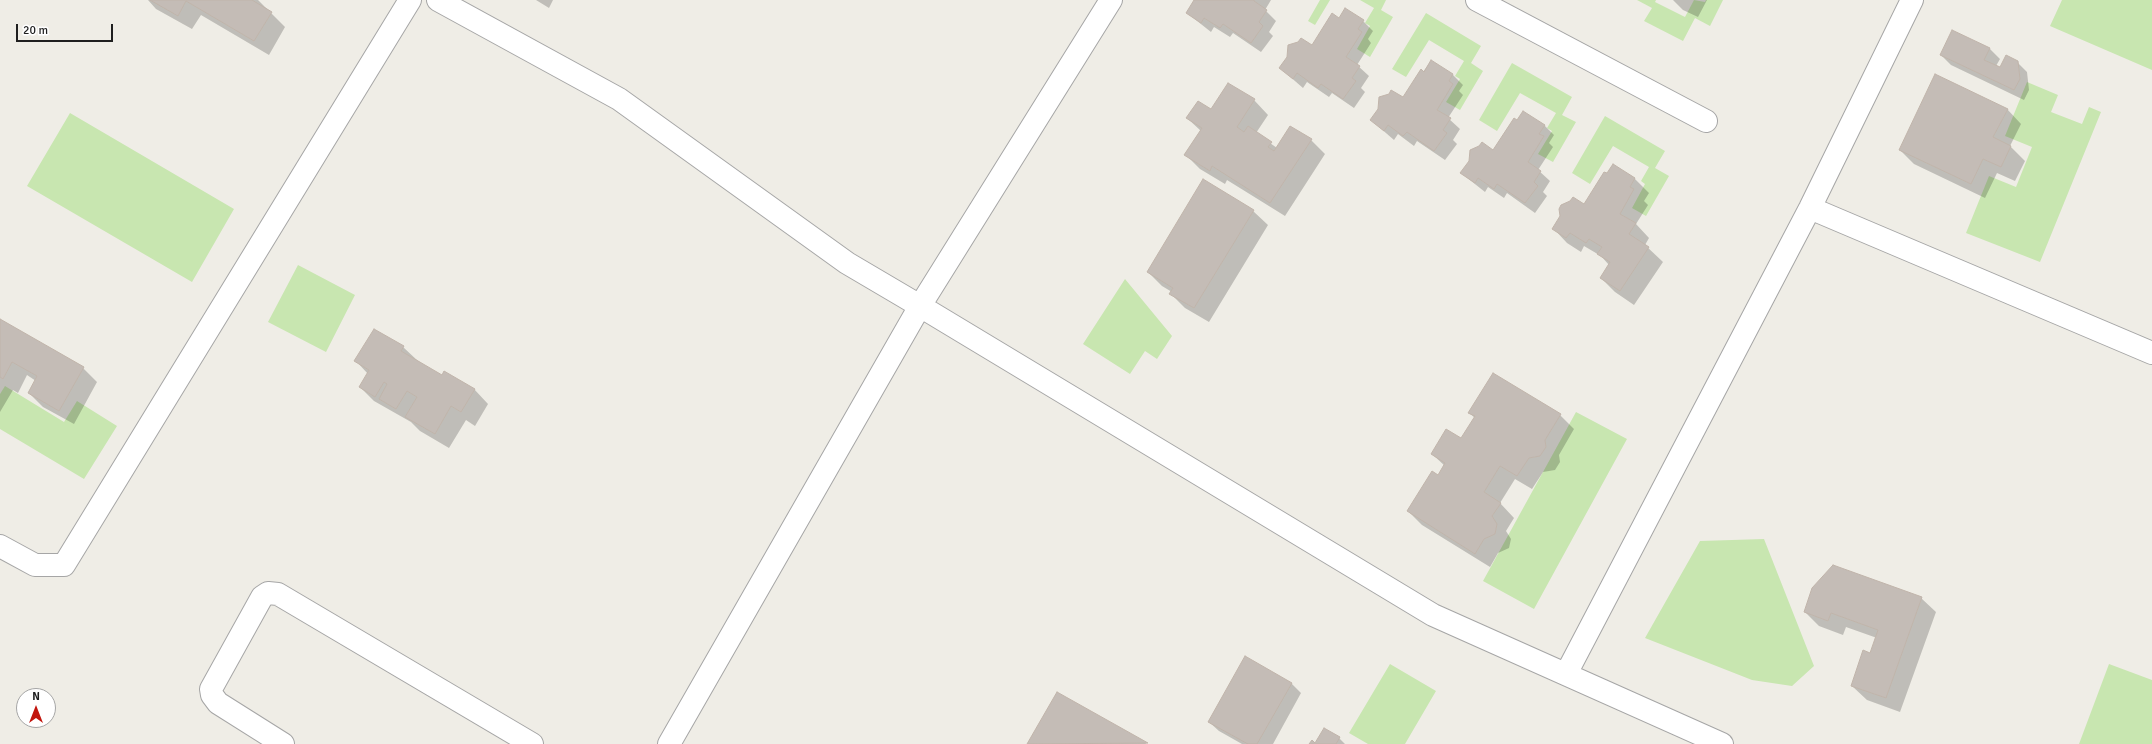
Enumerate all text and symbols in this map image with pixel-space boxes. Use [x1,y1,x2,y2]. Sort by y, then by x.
scale bar [18,16,115,42]
text: 20 m [23,23,48,38]
north arrow [16,688,56,728]
text: N [32,690,40,703]

